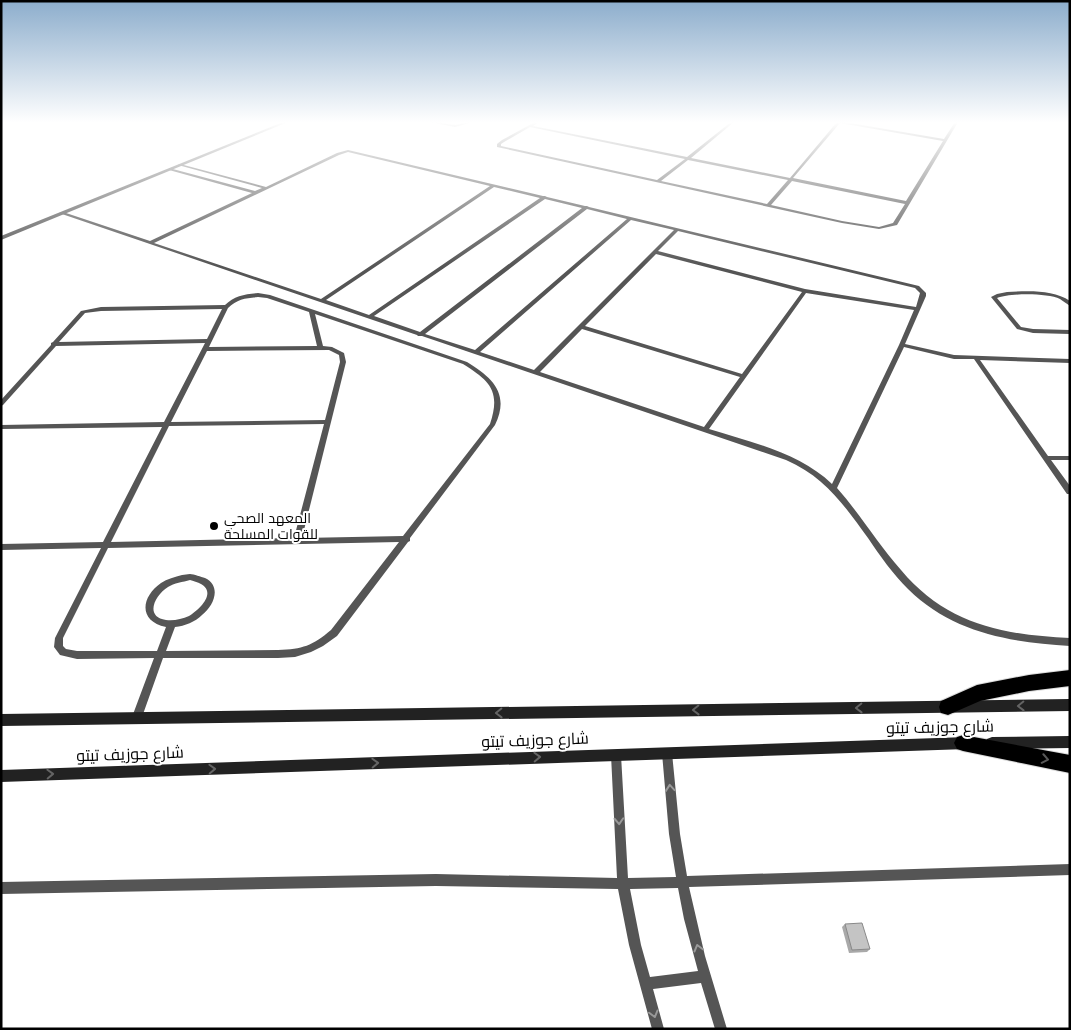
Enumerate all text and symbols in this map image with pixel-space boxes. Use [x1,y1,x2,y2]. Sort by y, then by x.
place label: المعهد الصحي للقوات المسلحة [224,510,318,542]
marker: المعهد الصحي للقوات المسلحة [208,520,220,532]
one-way arrow [1017,701,1024,711]
one-way arrow [854,703,862,713]
one-way arrow [692,705,700,715]
one-way arrow [494,708,502,718]
street label: شارع جوزيف تيتو [886,718,994,739]
street label: شارع جوزيف تيتو [481,730,589,753]
street label: شارع جوزيف تيتو [76,744,184,767]
one-way arrow [533,752,541,763]
one-way arrow [1040,753,1049,764]
one-way arrow [372,758,379,768]
one-way arrow [209,763,217,774]
one-way arrow [46,769,54,779]
one-way arrow [665,784,676,792]
one-way arrow [613,817,624,825]
one-way arrow [693,944,704,953]
one-way arrow [649,1010,659,1018]

